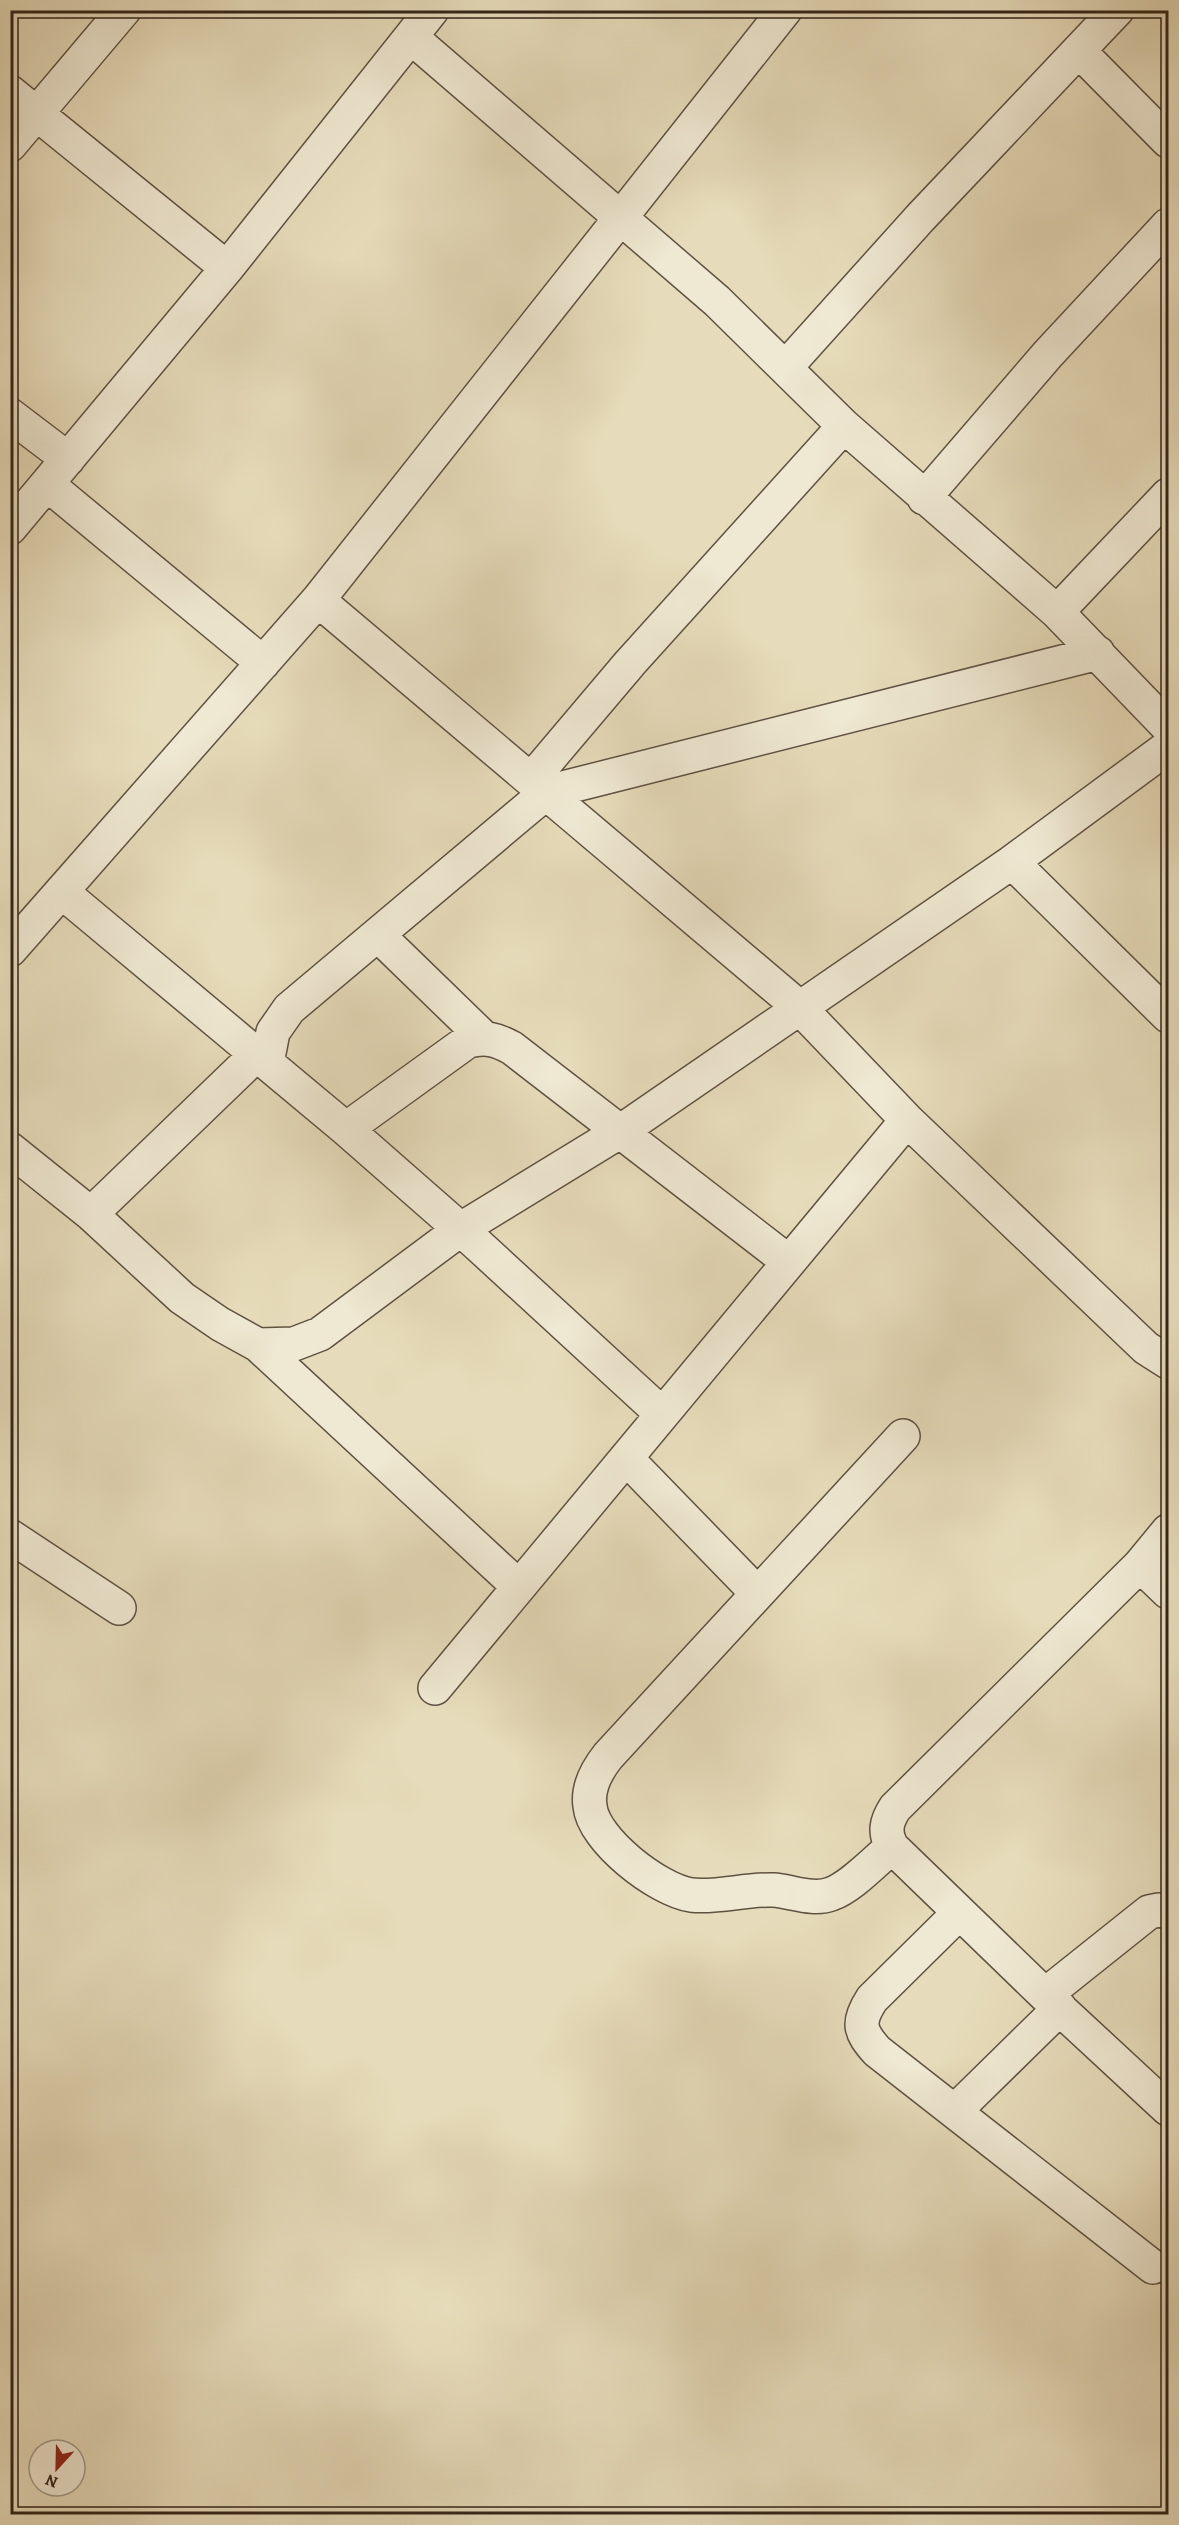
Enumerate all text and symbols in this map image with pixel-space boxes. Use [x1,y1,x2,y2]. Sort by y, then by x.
north arrow [27,2438,87,2498]
text: N [42,2468,61,2493]

